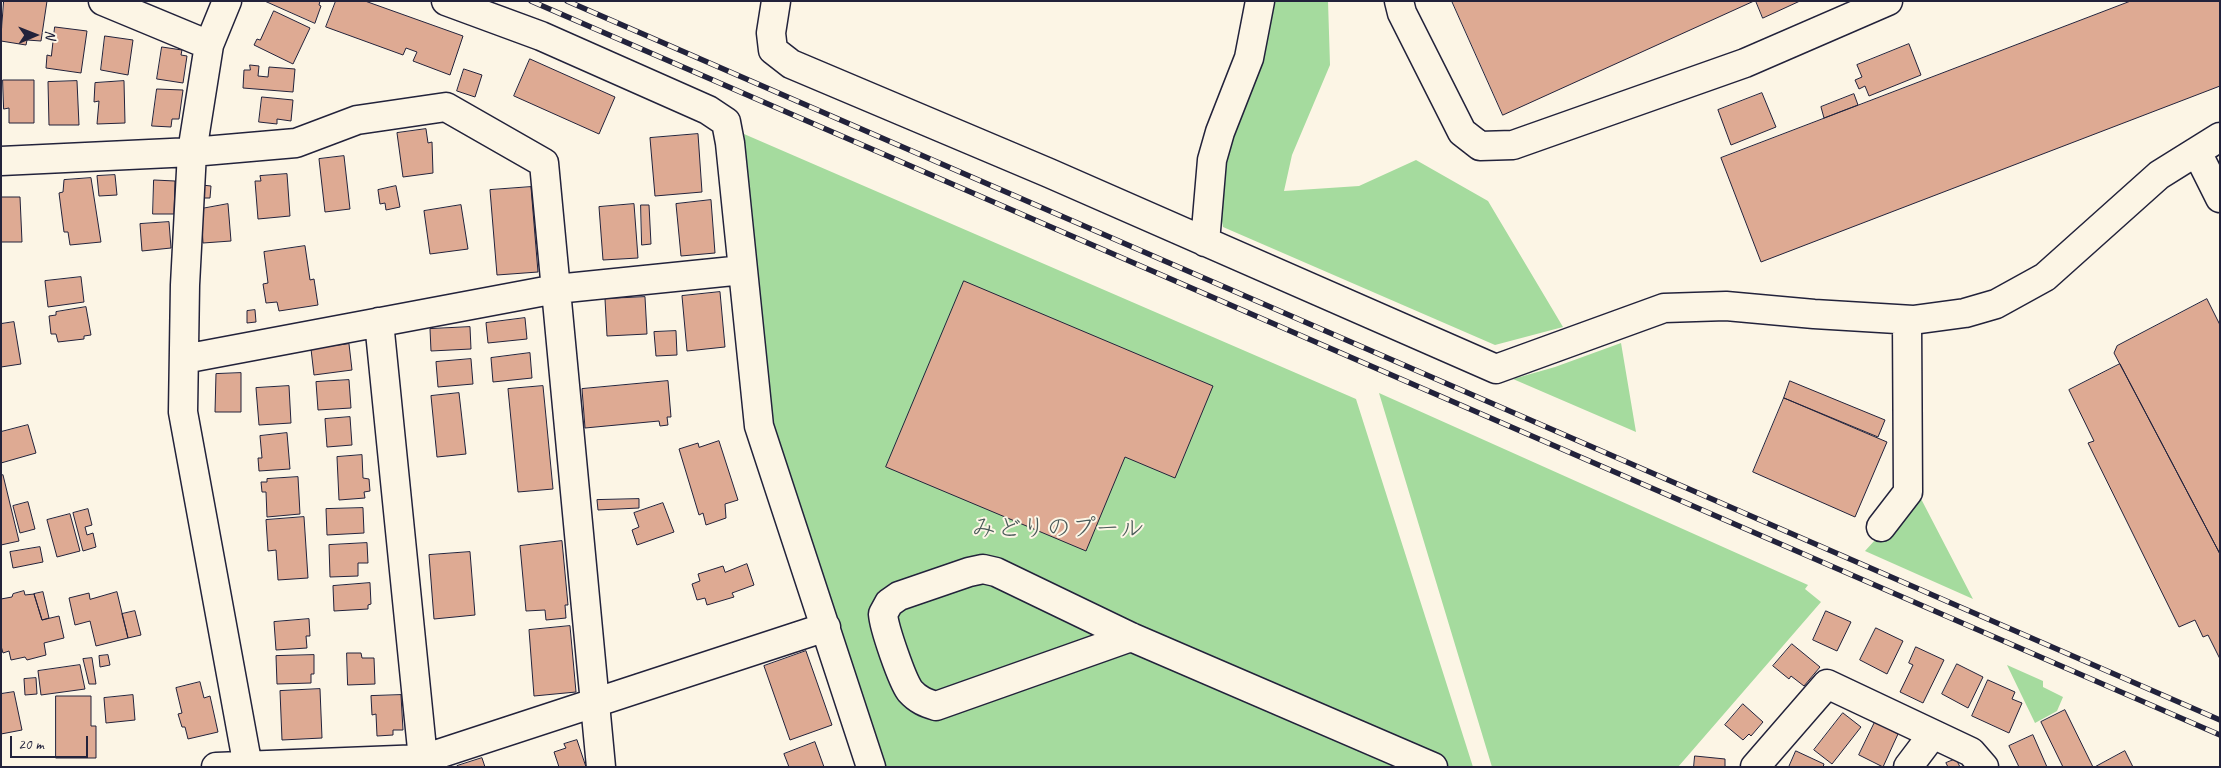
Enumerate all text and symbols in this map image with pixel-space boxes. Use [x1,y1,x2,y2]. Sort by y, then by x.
north arrow [10,10,60,60]
text: N [42,30,59,39]
park label: みどりのプール [971,514,1145,544]
scale bar [12,726,90,758]
text: 20 m [18,735,44,754]

